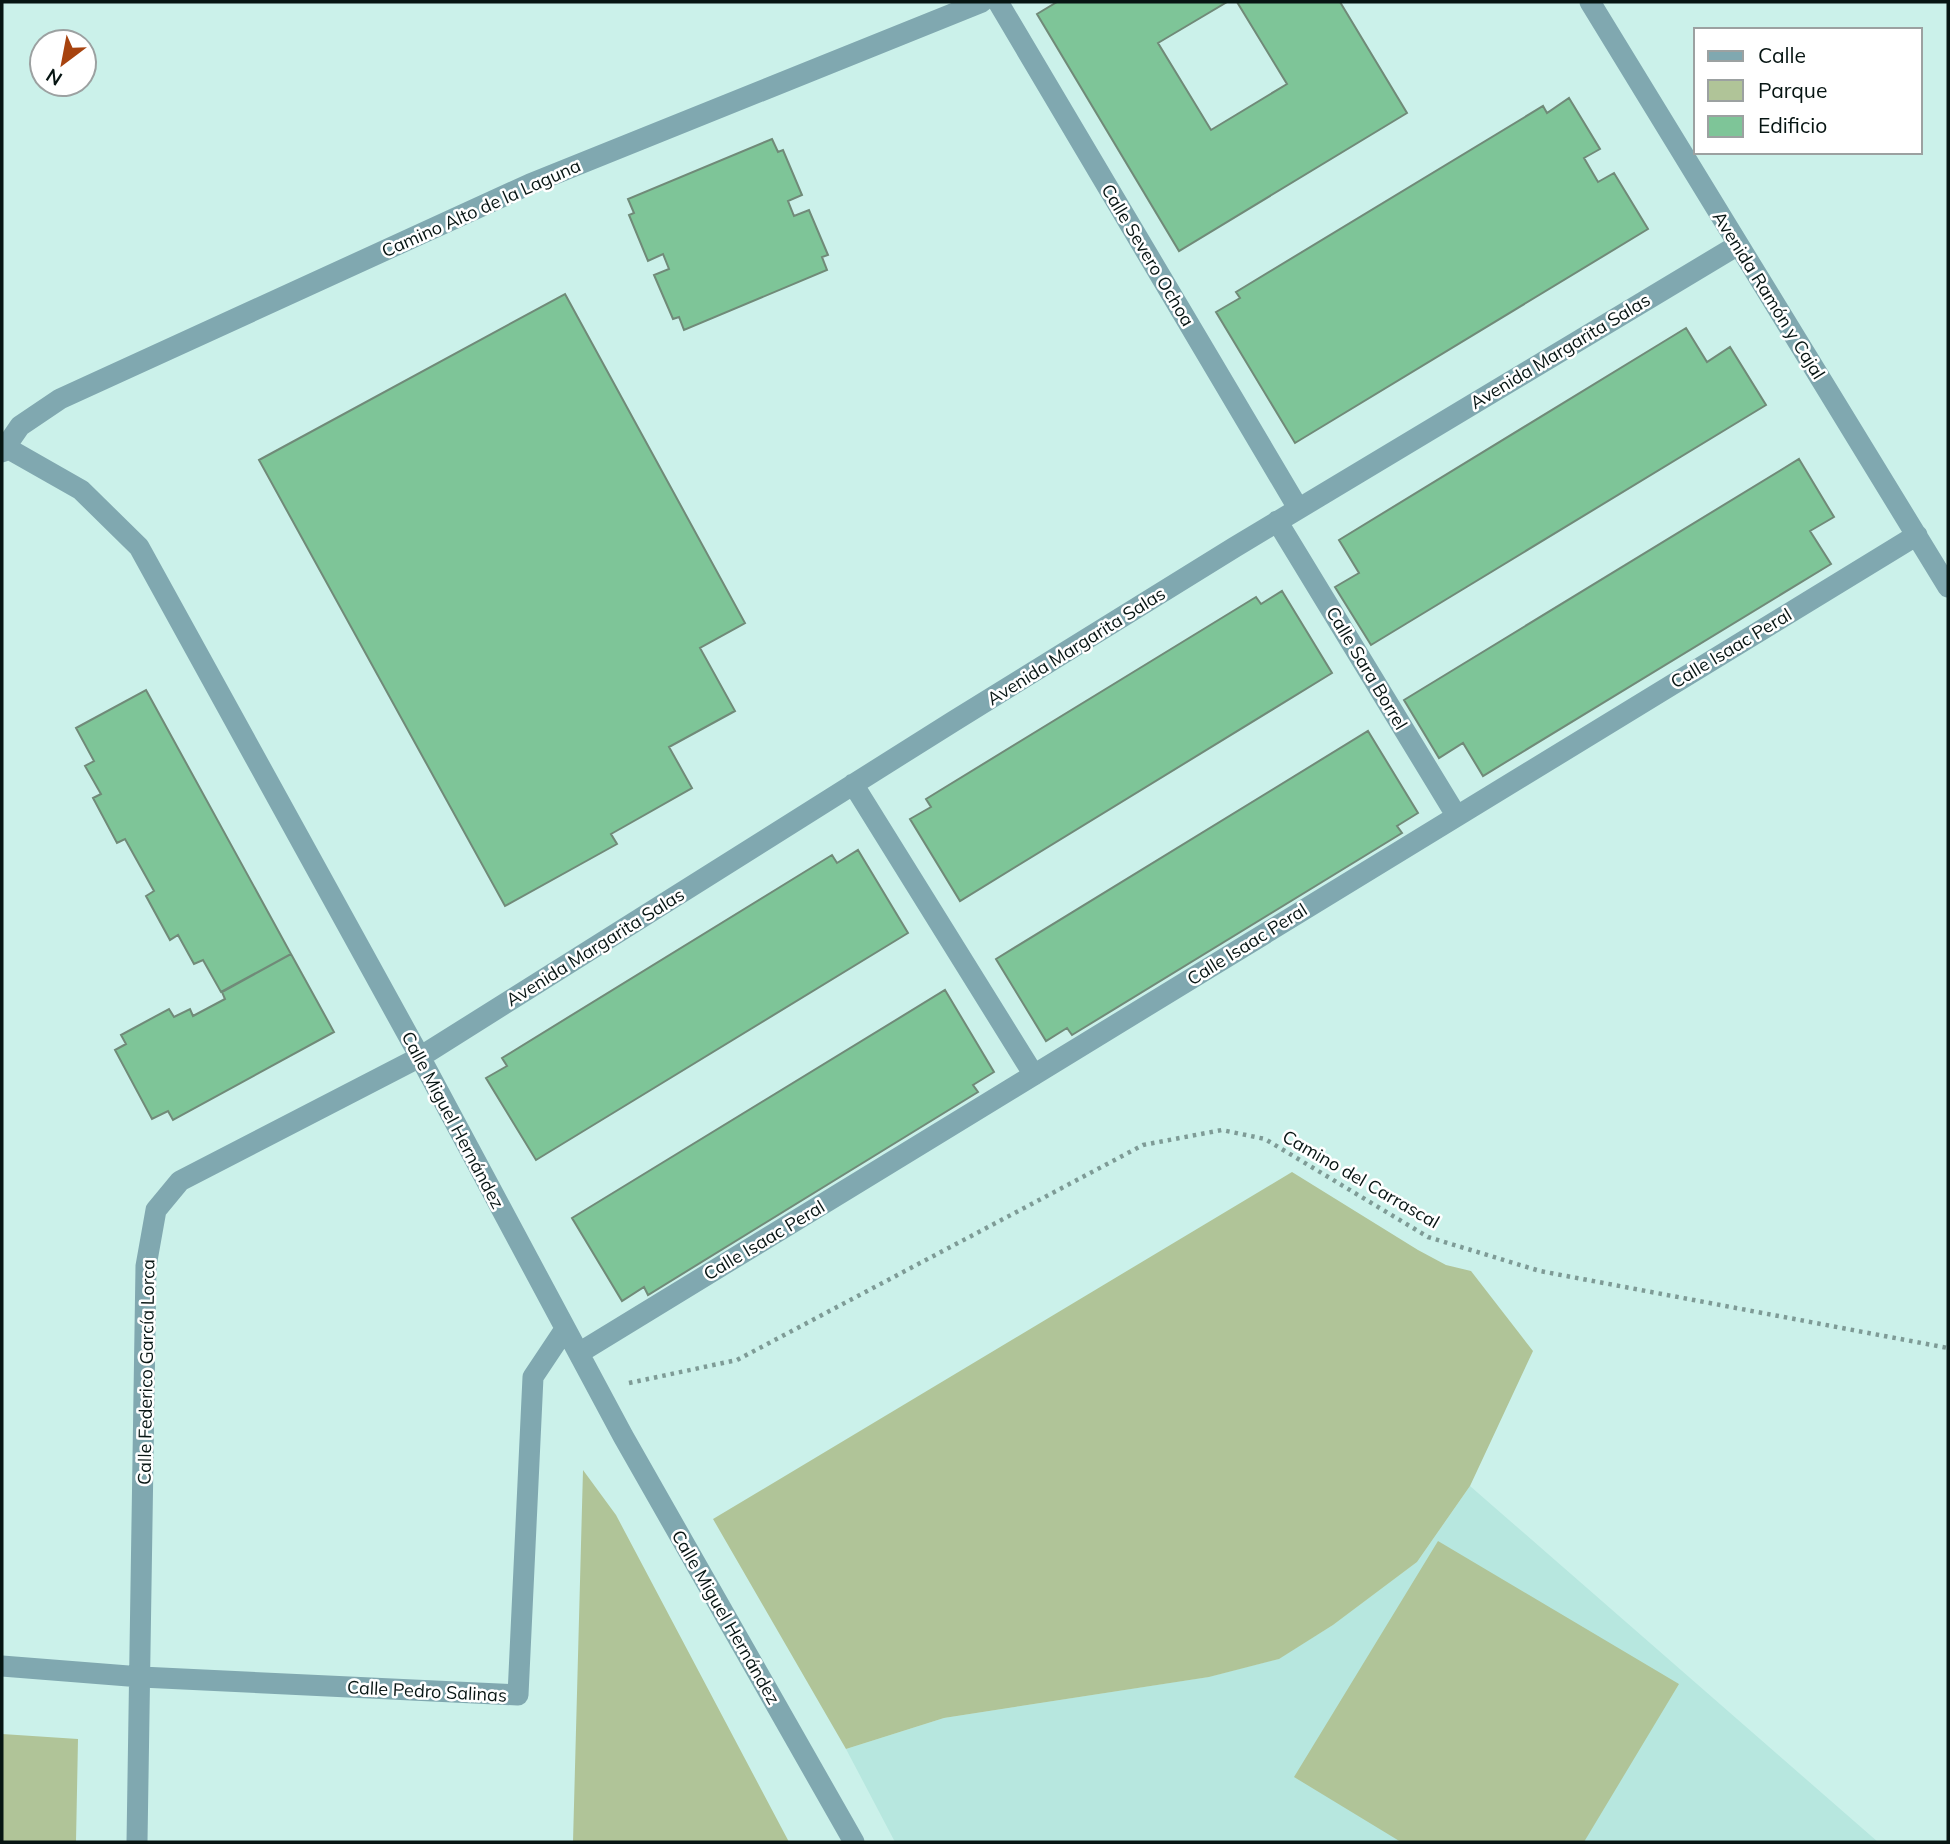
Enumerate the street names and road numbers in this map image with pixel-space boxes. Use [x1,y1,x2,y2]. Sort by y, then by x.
street label: Camino Alto de la Laguna [378,154,584,262]
street label: Calle Severo Ochoa [1096,180,1200,330]
street label: Avenida Ramón y Cajal [1708,207,1830,383]
street label: Avenida Margarita Salas [1466,288,1654,414]
street label: Avenida Margarita Salas [983,582,1170,710]
street label: Calle Sara Borrel [1321,602,1413,734]
street label: Calle Isaac Peral [1666,603,1796,693]
street label: Avenida Margarita Salas [502,883,689,1011]
street label: Calle Isaac Peral [1183,898,1311,990]
street label: Calle Miguel Hernández [396,1027,510,1213]
street label: Camino del Carrascal [1278,1125,1444,1233]
street label: Calle Isaac Peral [699,1195,829,1285]
street label: Calle Federico García Lorca [133,1259,159,1485]
street label: Calle Miguel Hernández [667,1526,785,1708]
street label: Calle Pedro Salinas [346,1675,508,1707]

